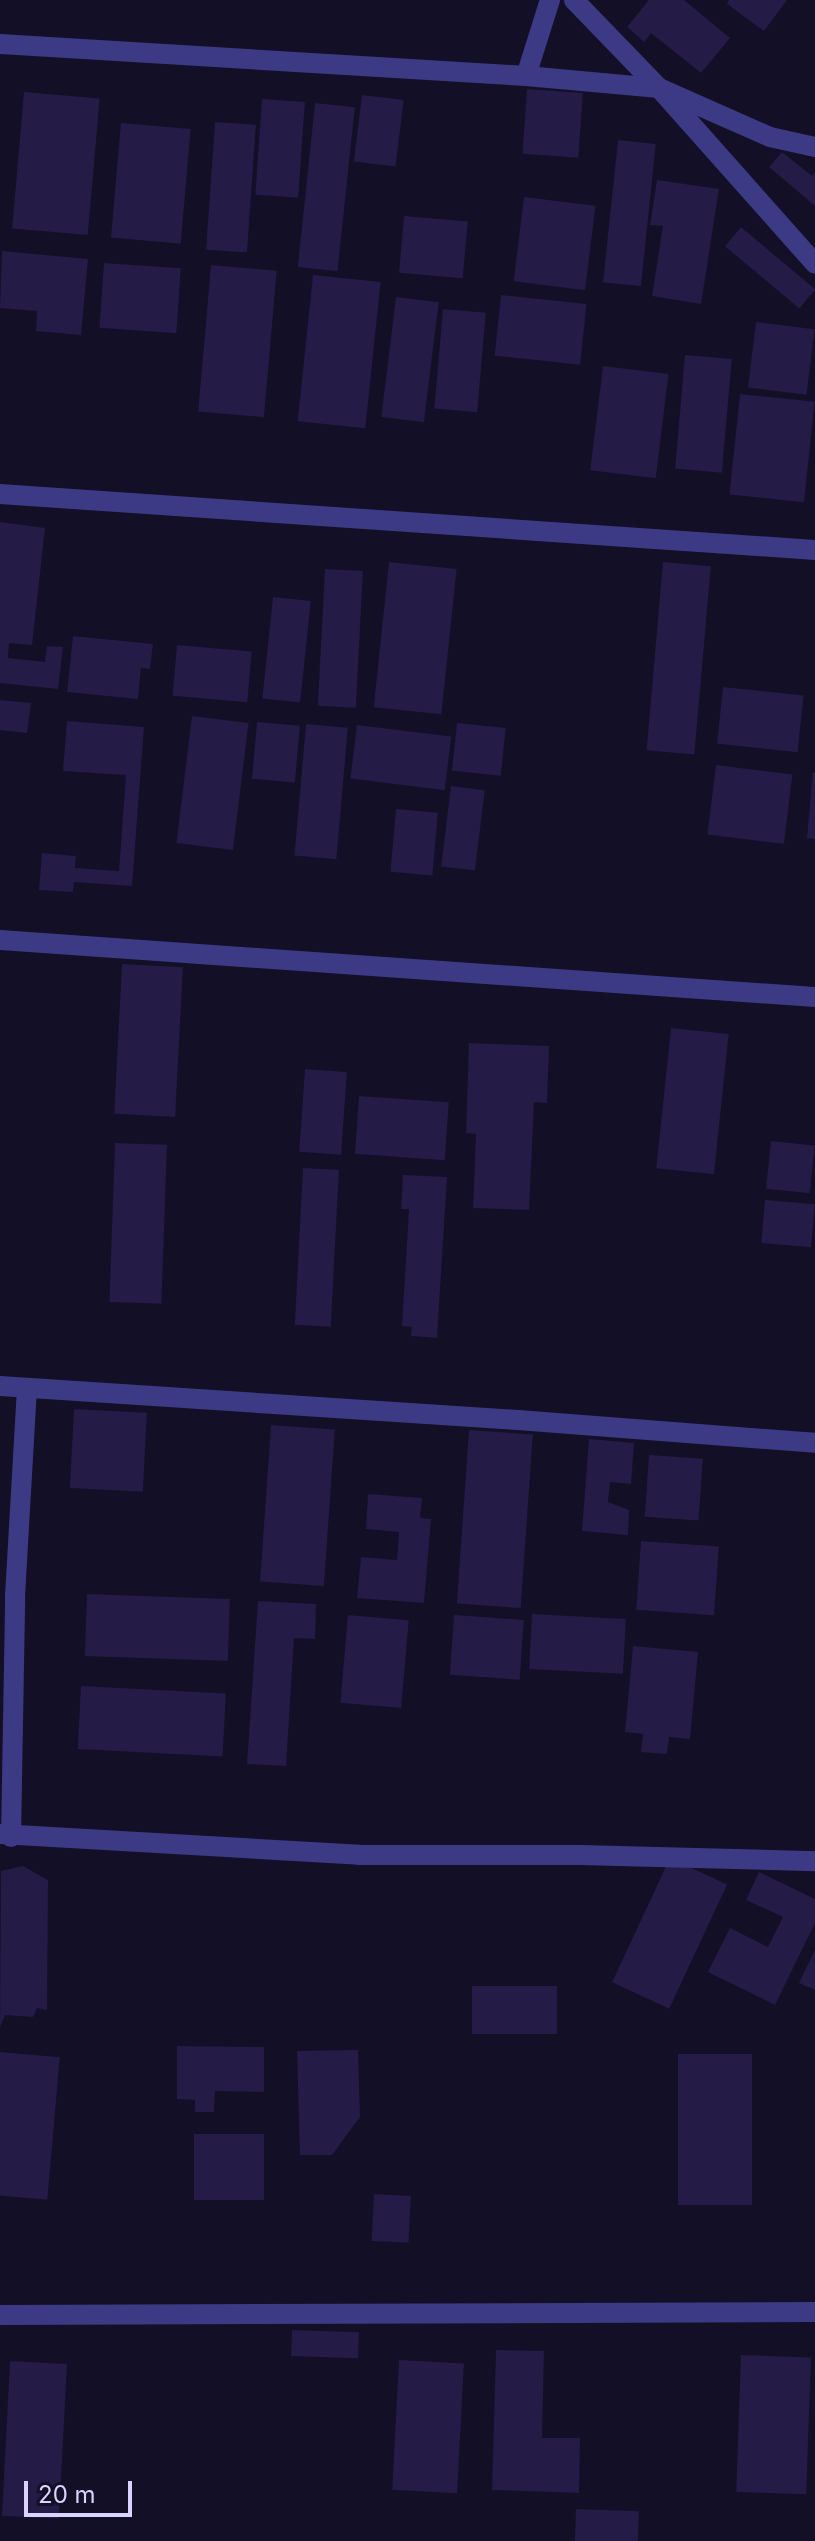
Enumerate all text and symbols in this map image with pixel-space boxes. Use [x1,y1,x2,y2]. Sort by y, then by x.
scale bar [28,2465,136,2515]
text: 20 m [38,2480,96,2509]

